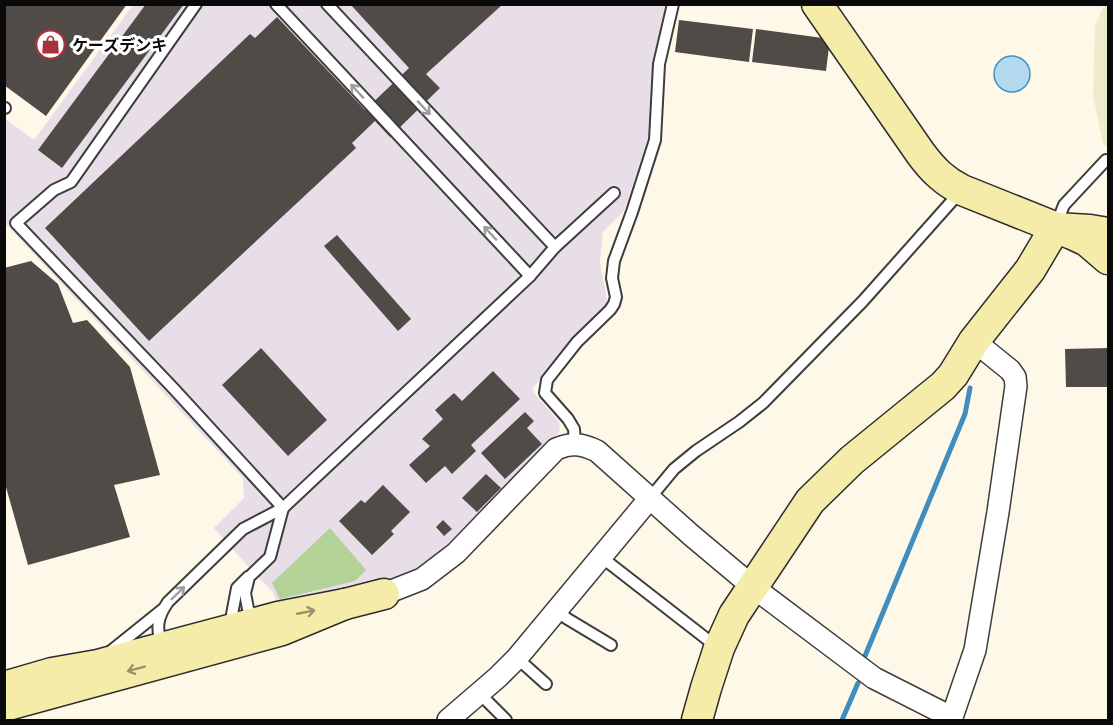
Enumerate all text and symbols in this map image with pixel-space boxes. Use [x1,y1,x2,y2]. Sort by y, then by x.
shop icon: ケーズデンキ [35,29,67,61]
place label: ケーズデンキ [72,34,167,56]
one-way arrow [350,83,364,98]
one-way arrow [417,101,432,116]
one-way arrow [483,226,497,241]
one-way arrow [170,585,185,600]
one-way arrow [295,606,315,617]
one-way arrow [127,664,146,676]

